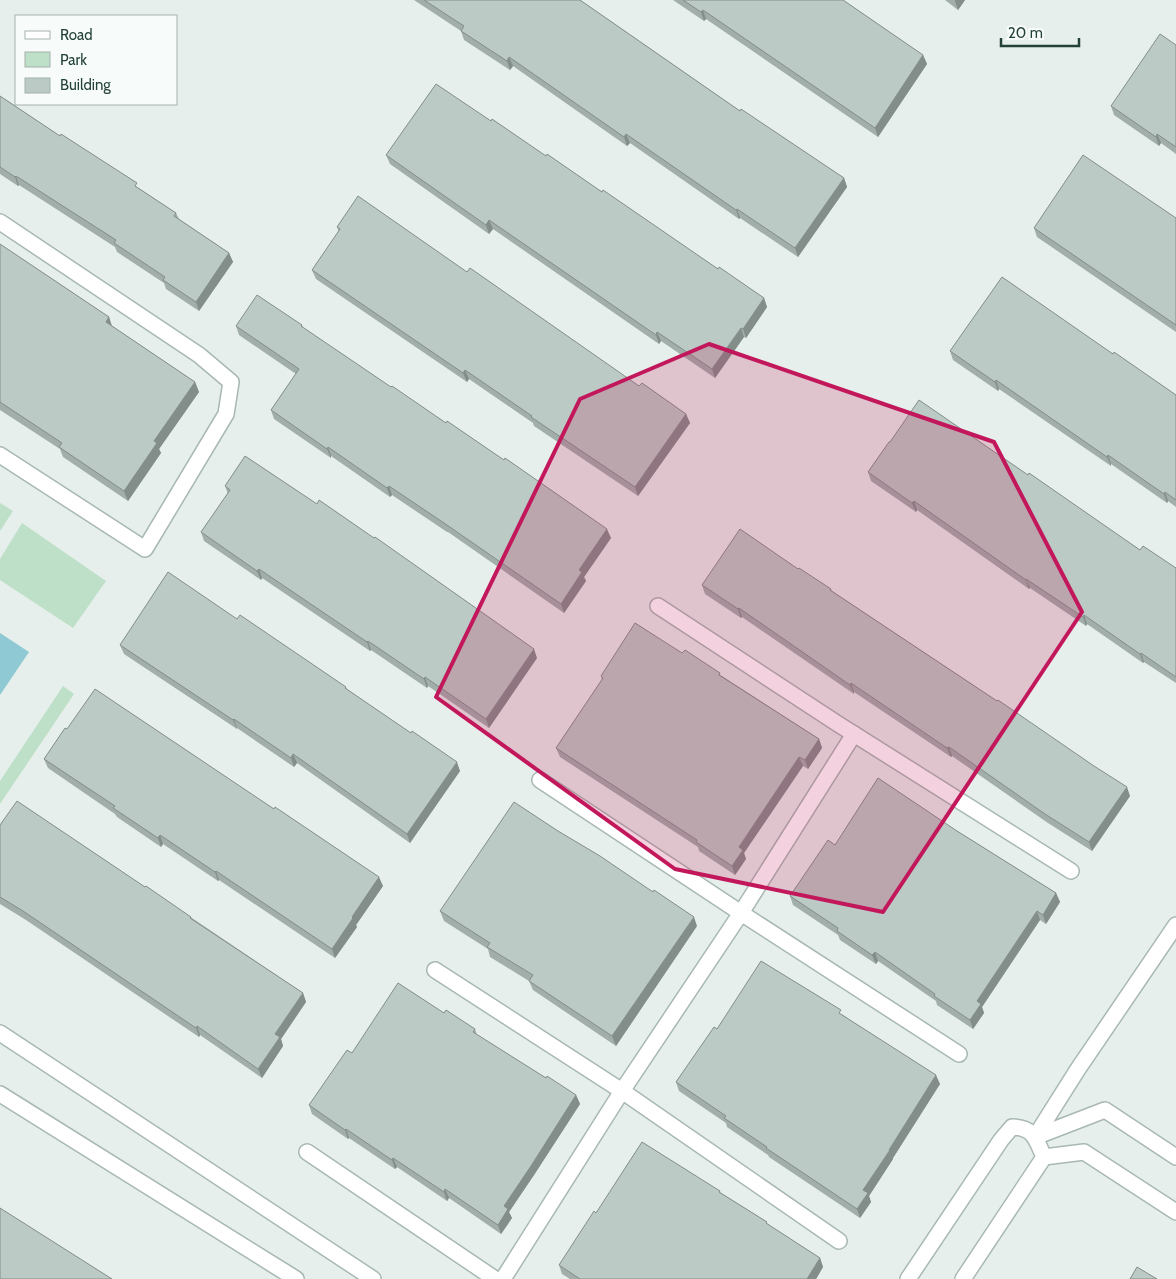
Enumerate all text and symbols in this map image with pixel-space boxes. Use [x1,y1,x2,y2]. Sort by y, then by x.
legend [15,15,178,105]
scale bar [1001,15,1078,47]
text: 20 m [1008,24,1043,42]
text: Road [60,26,93,44]
text: Park [60,51,87,69]
text: Building [60,76,111,94]

